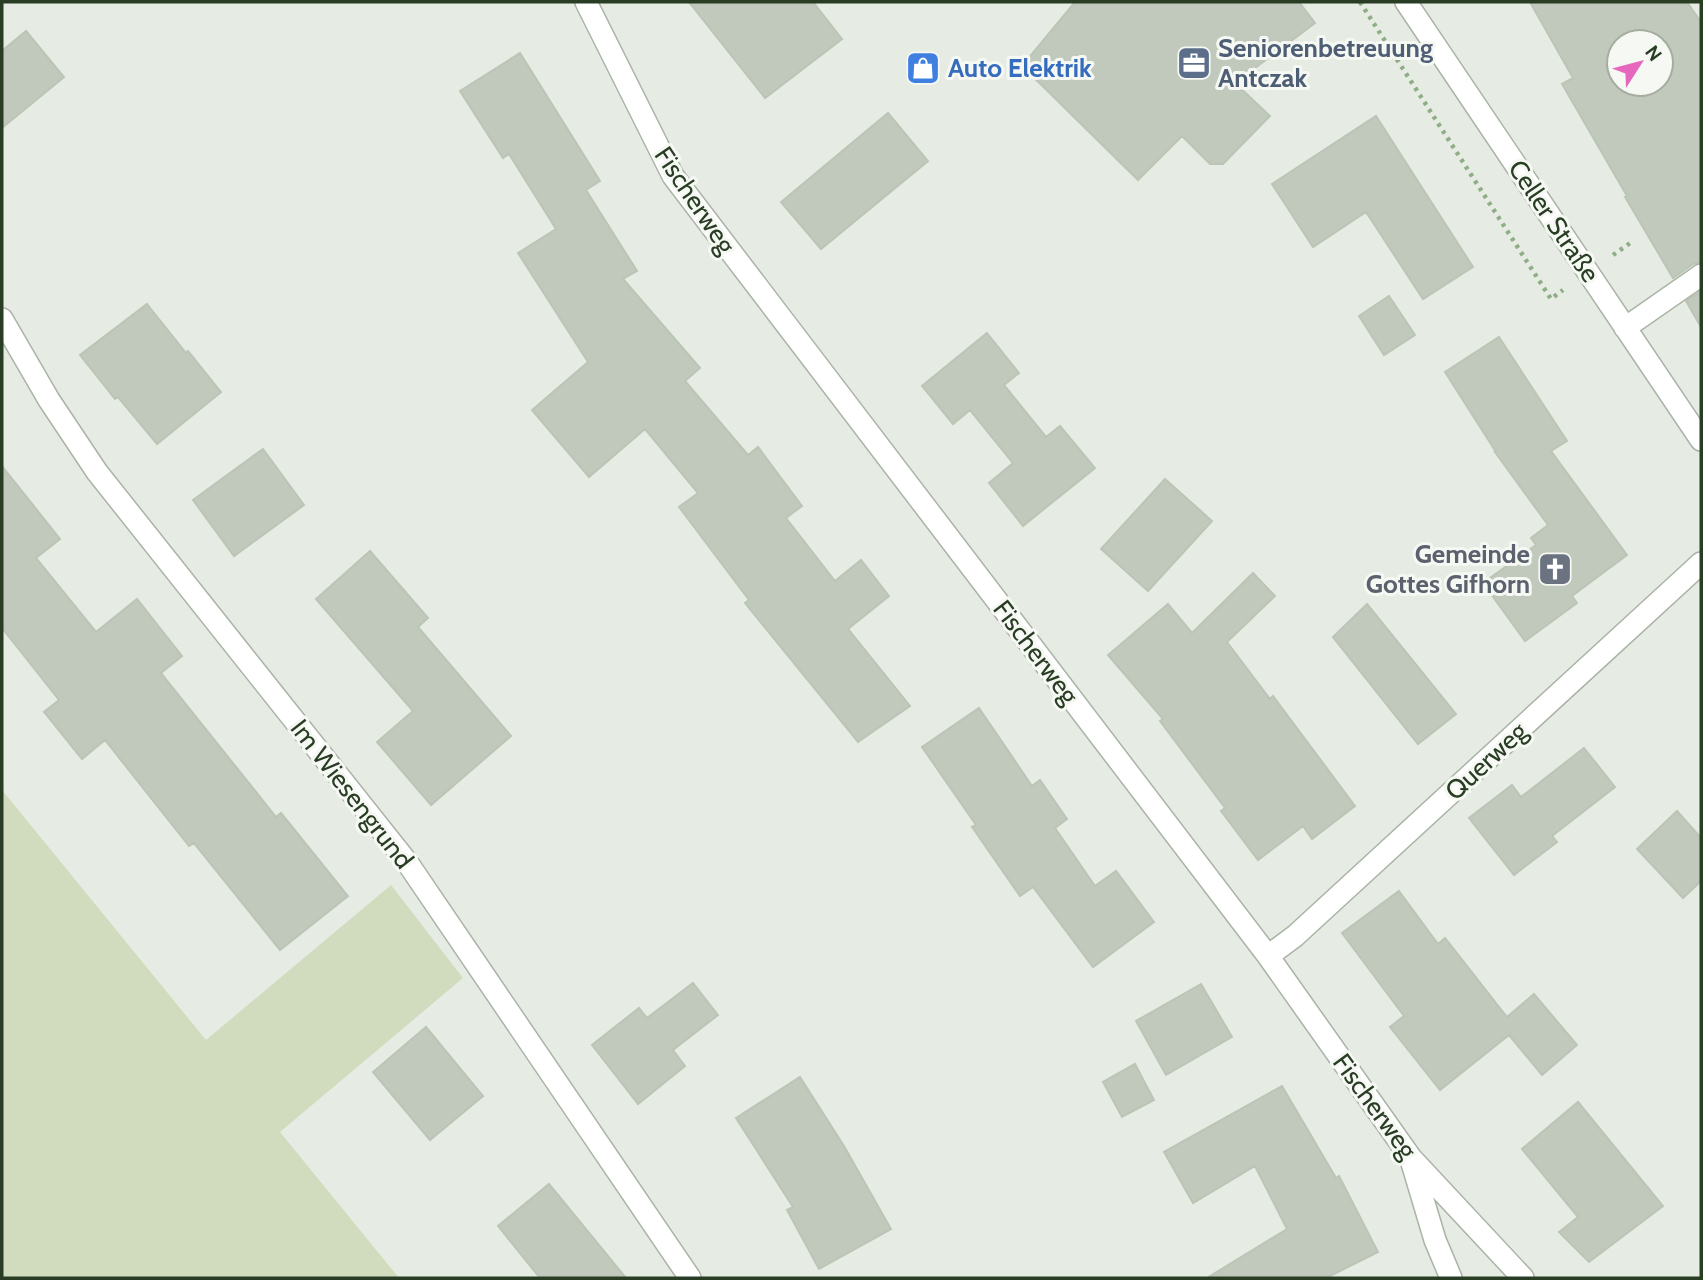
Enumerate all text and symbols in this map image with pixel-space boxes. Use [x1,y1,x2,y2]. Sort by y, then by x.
north arrow [1605,28,1675,98]
place label: Seniorenbetreuung Antczak [1218,32,1433,94]
text: N [1640,41,1667,65]
office icon: Seniorenbetreuung Antczak [1175,44,1213,82]
shop icon: Auto Elektrik [904,49,942,87]
place label: Auto Elektrik [948,52,1092,84]
street label: Fischerweg [648,140,743,260]
street label: Celler Straße [1501,154,1607,288]
place label: Gemeinde Gottes Gifhorn [1366,538,1530,600]
church icon: Gemeinde Gottes Gifhorn [1536,550,1574,588]
street label: Fischerweg [986,594,1086,711]
street label: Im Wiesengrund [284,713,420,875]
street label: Querweg [1439,714,1534,807]
street label: Fischerweg [1326,1047,1424,1166]

